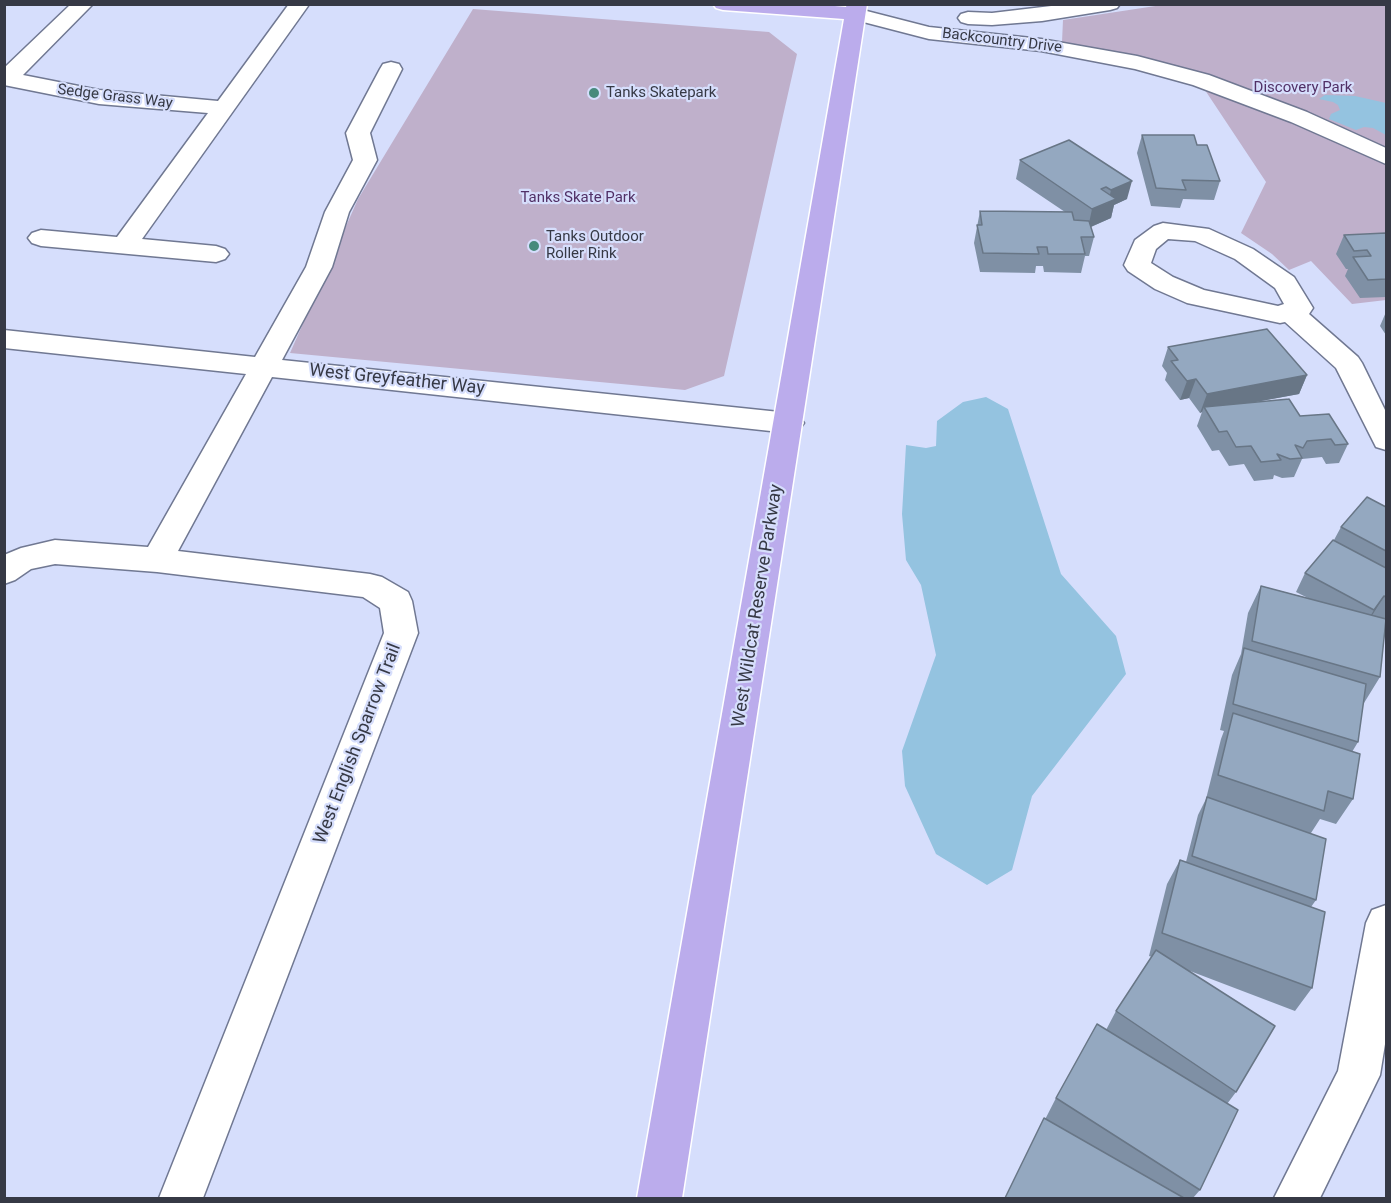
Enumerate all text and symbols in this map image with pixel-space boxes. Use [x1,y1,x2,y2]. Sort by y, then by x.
street label: Backcountry Drive [941,25,1063,57]
park label: Discovery Park [1254,79,1352,97]
street label: Sedge Grass Way [56,81,174,113]
place label: Tanks Skatepark [606,84,716,102]
marker: Tanks Skatepark [587,86,601,100]
park label: Tanks Skate Park [520,189,636,207]
place label: Tanks Outdoor Roller Rink [546,228,644,263]
marker: Tanks Outdoor Roller Rink [527,239,541,253]
street label: West Greyfeather Way [308,360,486,400]
street label: West Wildcat Reserve Parkway [728,483,788,729]
street label: West English Sparrow Trail [310,641,406,847]

